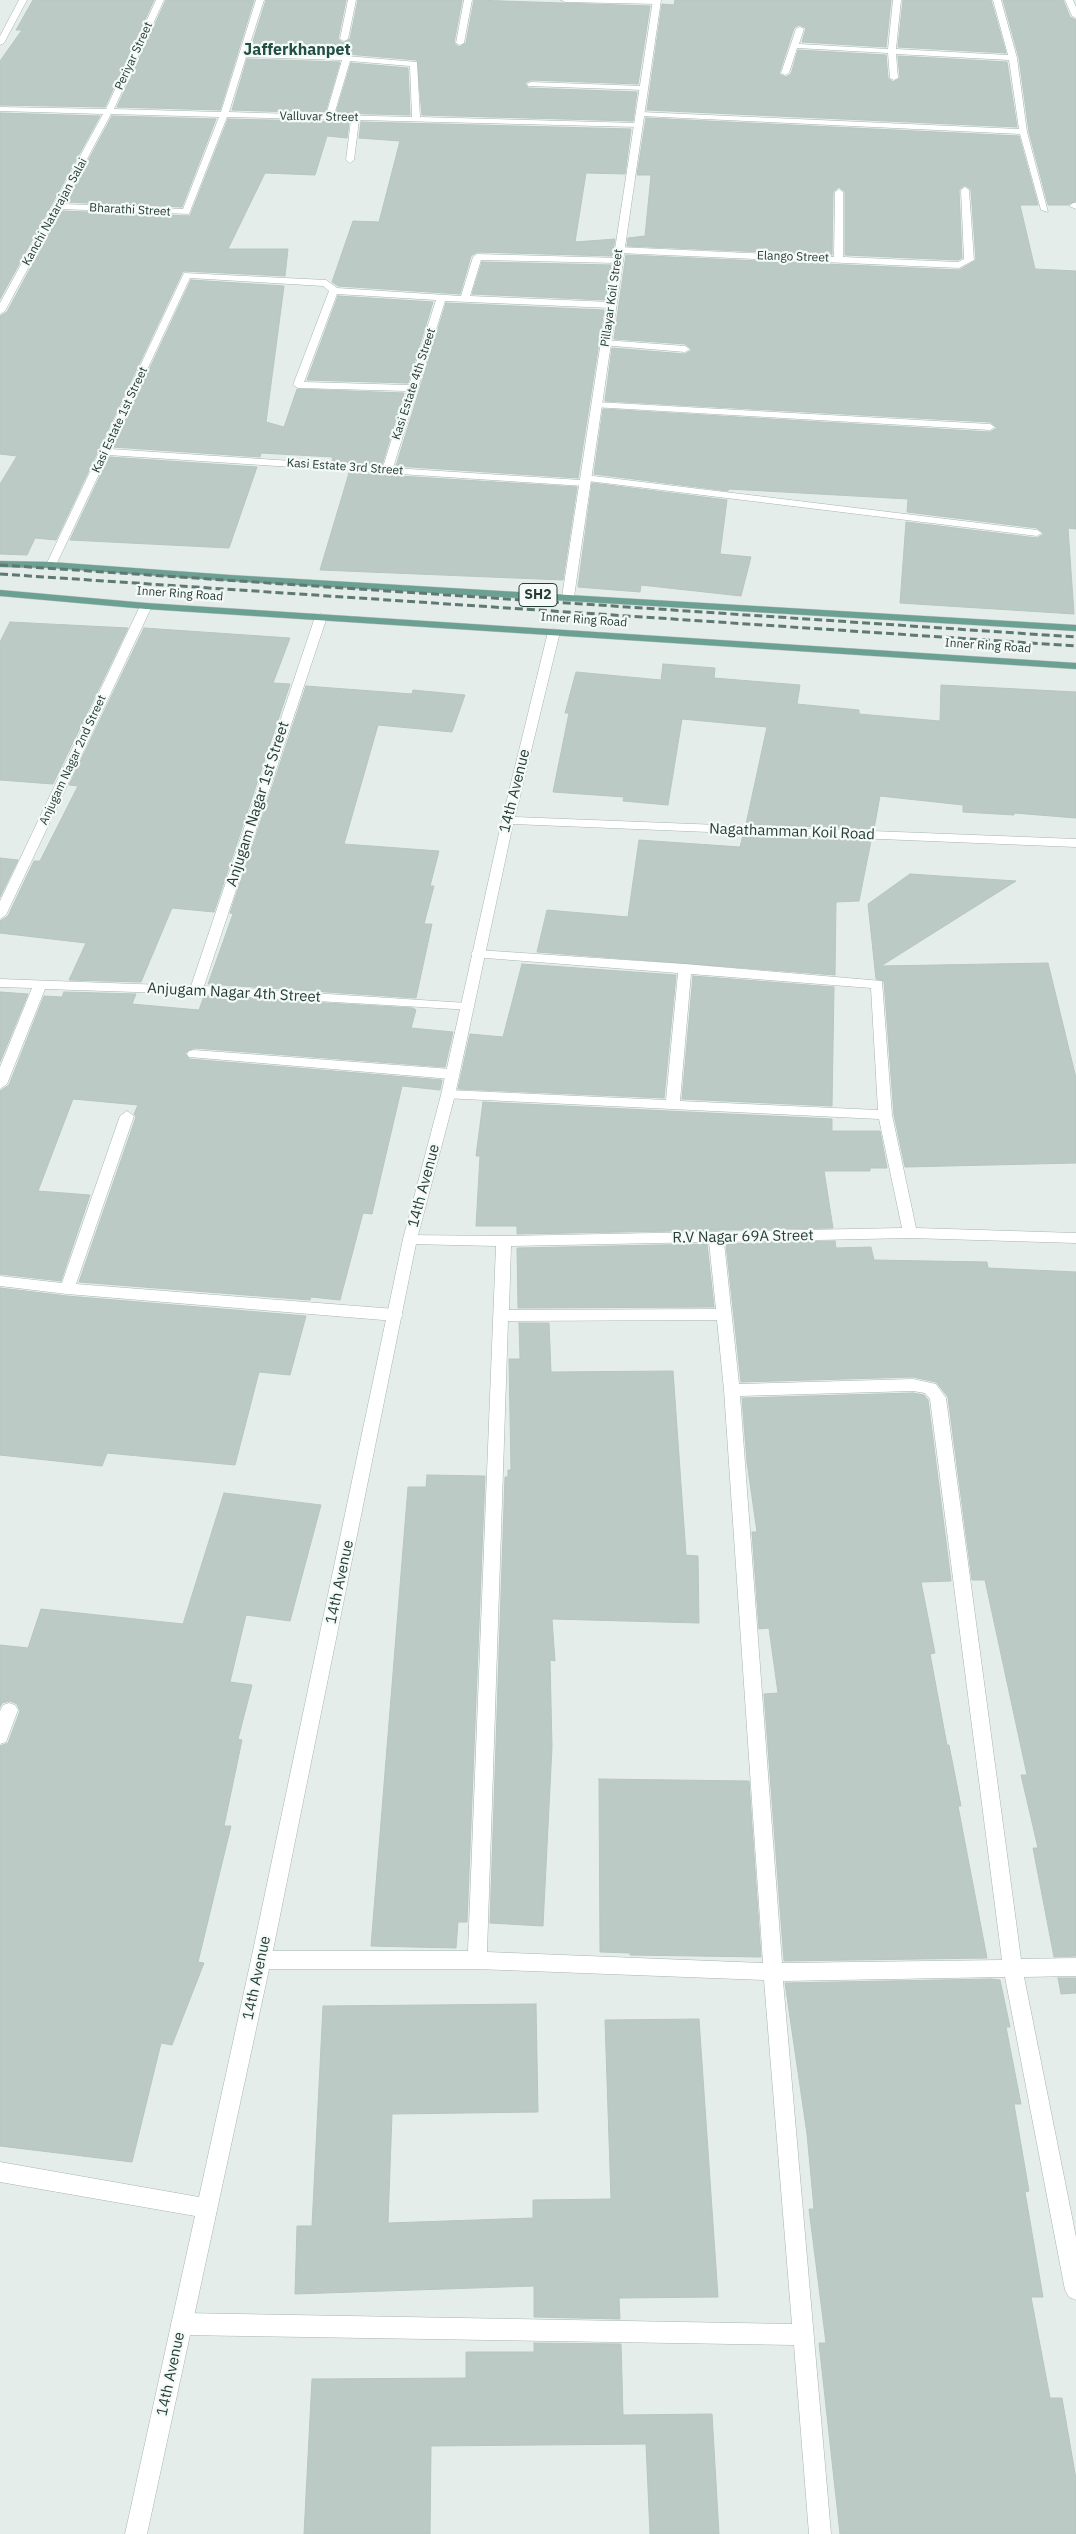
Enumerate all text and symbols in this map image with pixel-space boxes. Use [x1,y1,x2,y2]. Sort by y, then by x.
street label: Periyar Street [112,20,156,92]
district label: Jafferkhanpet [243,40,351,60]
street label: Valluvar Street [279,109,359,125]
street label: Kanchi Natarajan Salai [19,156,91,268]
street label: Bharathi Street [89,201,171,219]
street label: Pillayar Koil Street [598,248,626,348]
street label: Elango Street [757,249,829,265]
street label: Kasi Estate 4th Street [389,326,439,442]
street label: Kasi Estate 1st Street [89,365,151,475]
street label: Kasi Estate 3rd Street [286,456,404,478]
street label: Inner Ring Road [136,584,224,604]
road number: SH2 [519,584,557,606]
street label: Inner Ring Road [540,610,628,630]
street label: Inner Ring Road [944,636,1032,656]
street label: Anjugam Nagar 2nd Street [36,693,110,827]
street label: Anjugam Nagar 1st Street [223,719,293,889]
street label: 14th Avenue [496,747,534,835]
street label: Nagathamman Koil Road [709,820,875,844]
street label: Anjugam Nagar 4th Street [147,979,321,1007]
street label: 14th Avenue [404,1142,444,1230]
street label: R.V Nagar 69A Street [672,1227,814,1247]
street label: 14th Avenue [322,1538,358,1626]
street label: 14th Avenue [239,1934,275,2022]
street label: 14th Avenue [153,2330,189,2418]

